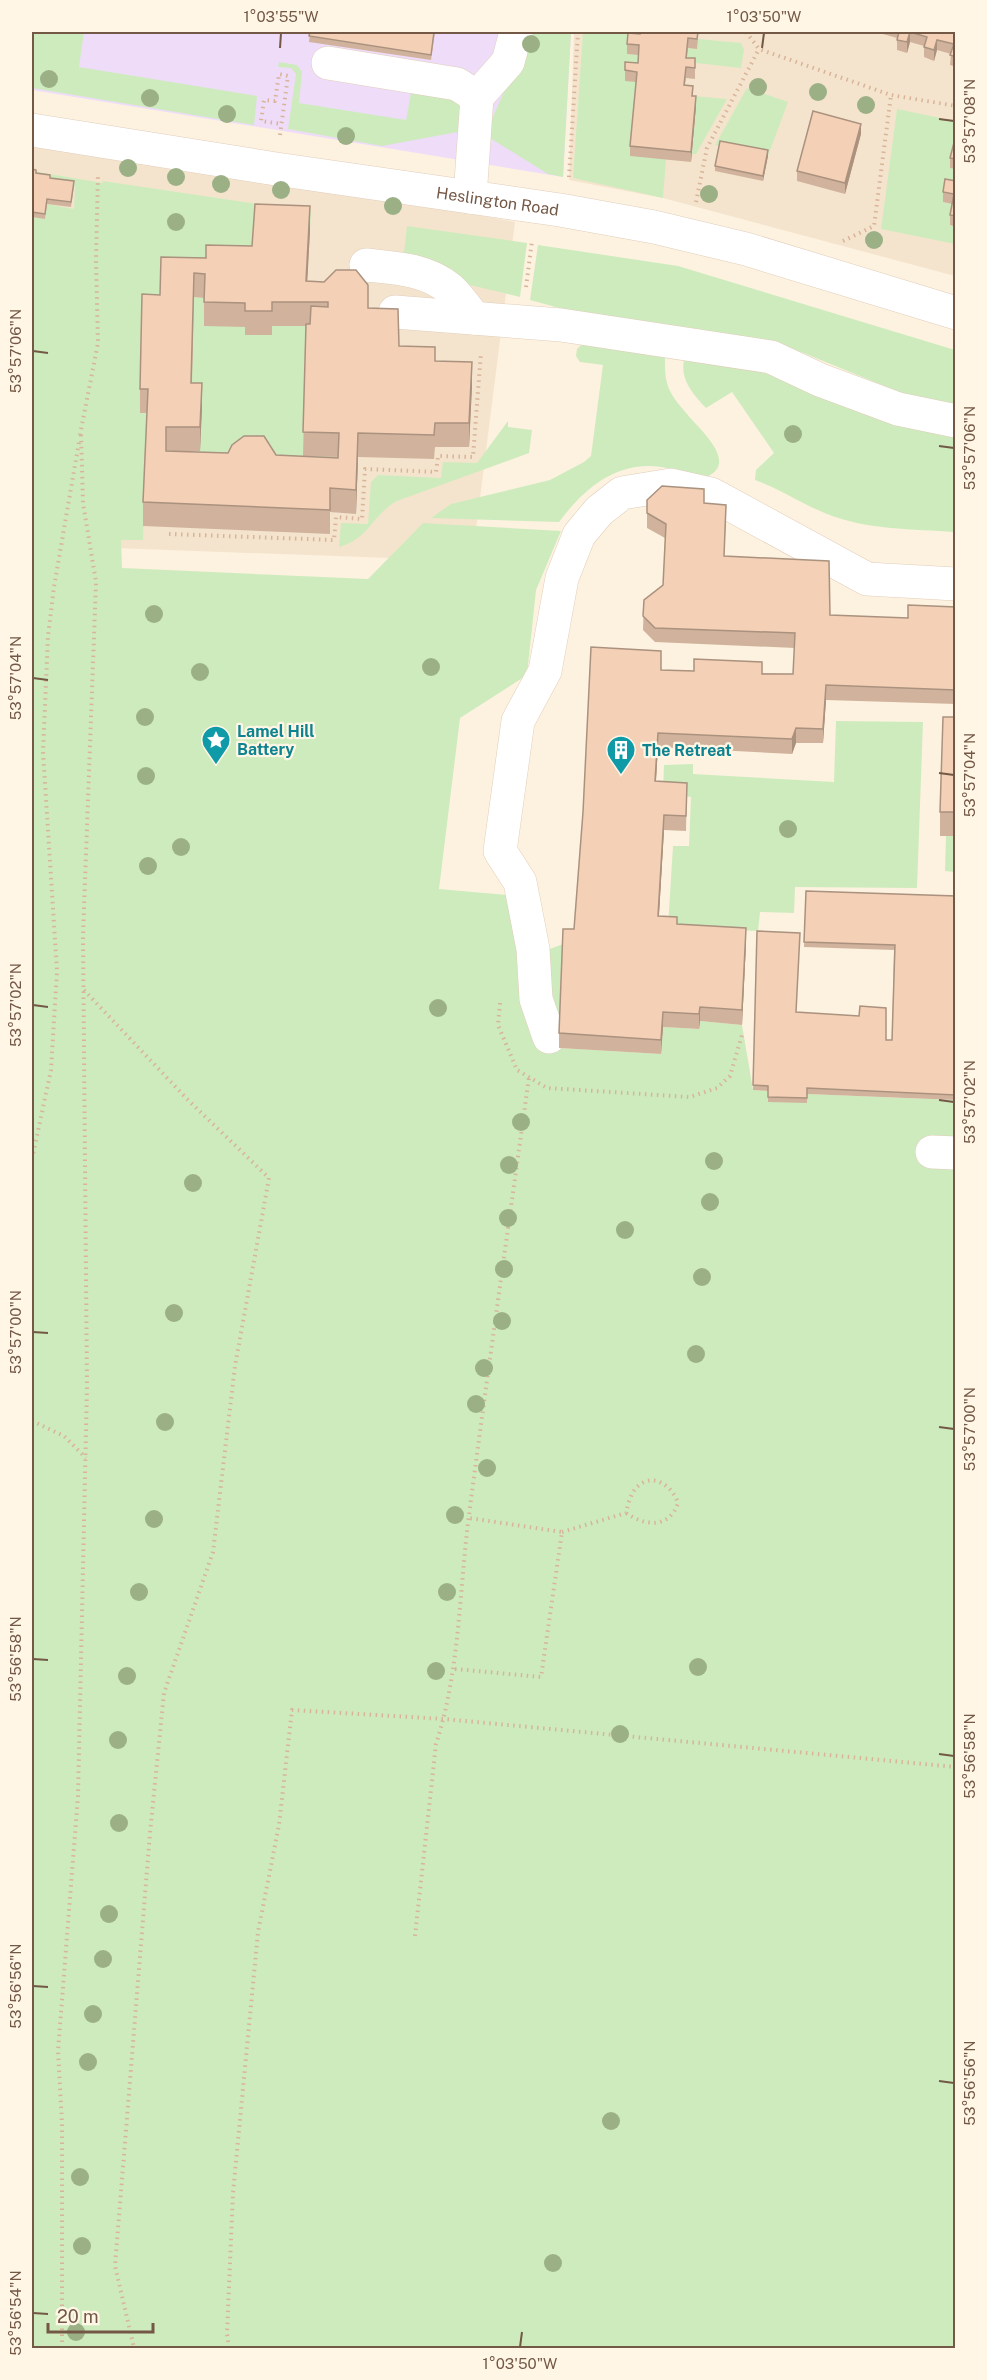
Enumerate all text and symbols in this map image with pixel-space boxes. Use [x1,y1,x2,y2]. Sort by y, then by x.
text: 1°03'55"W [243,8,319,25]
text: 1°03'50"W [727,8,801,25]
text: 53°57'08"N [961,79,978,163]
street label: Heslington Road [435,183,560,220]
text: 53°57'06"N [7,309,24,393]
text: 53°57'06"N [961,406,978,490]
text: 53°57'04"N [7,636,24,720]
place label: Lamel Hill Battery [237,722,315,759]
place icon: Lamel Hill Battery [200,724,232,766]
text: 53°57'04"N [961,733,978,817]
building icon: The Retreat [605,734,637,776]
place label: The Retreat [642,741,732,760]
text: 53°57'02"N [7,963,24,1047]
text: 53°57'02"N [961,1060,978,1144]
text: 53°57'00"N [7,1290,24,1374]
text: 53°57'00"N [961,1387,978,1471]
text: 53°56'58"N [7,1616,24,1702]
text: 53°56'58"N [961,1713,978,1799]
text: 53°56'56"N [7,1943,24,2029]
text: 53°56'56"N [961,2040,978,2126]
text: 53°56'54"N [7,2270,24,2356]
scale bar [48,2296,153,2334]
text: 20 m [57,2306,99,2327]
text: 1°03'50"W [483,2355,557,2372]

